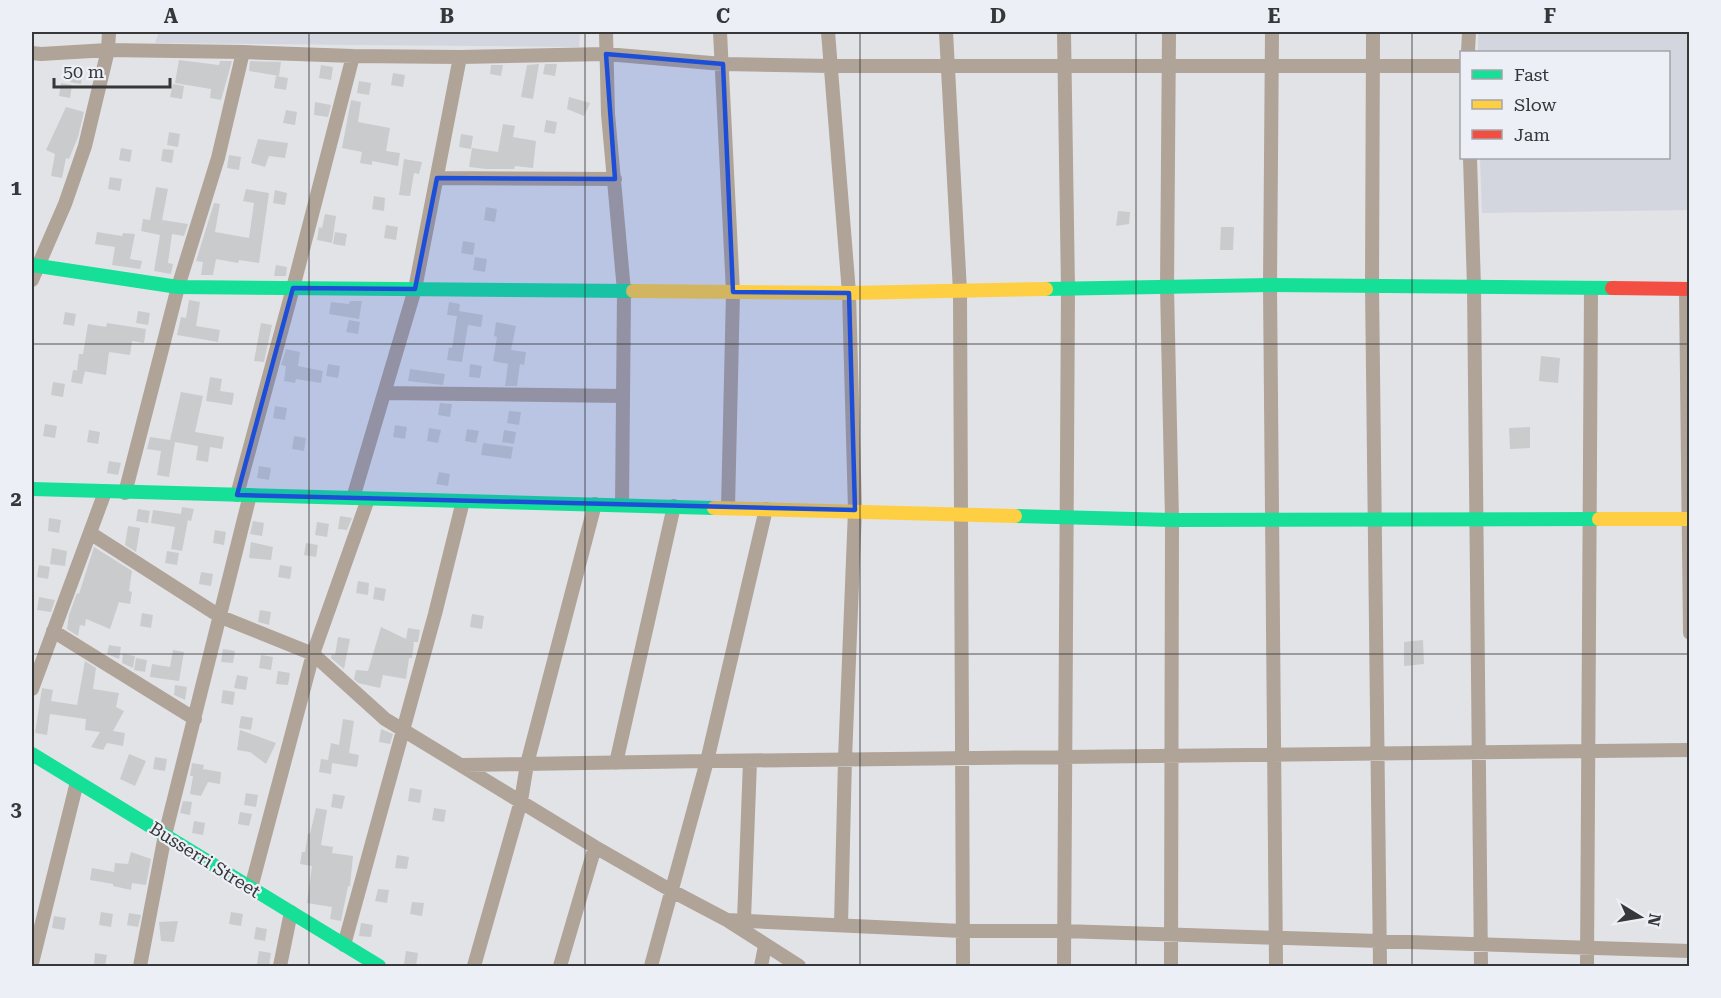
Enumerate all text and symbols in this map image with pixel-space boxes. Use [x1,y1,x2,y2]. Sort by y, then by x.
text: A [164,4,179,28]
text: B [440,4,454,28]
text: C [716,4,730,28]
text: D [990,4,1006,28]
text: E [1268,4,1281,28]
text: F [1544,4,1556,28]
scale bar [54,51,170,89]
legend [1460,51,1670,159]
text: 50 m [63,61,104,82]
text: Fast [1514,64,1549,85]
text: Slow [1514,94,1556,115]
text: Jam [1514,124,1550,145]
text: 1 [10,176,22,200]
text: 2 [10,487,22,511]
text: 3 [10,797,22,821]
street label: Busserri Street [146,817,265,902]
north arrow [1610,887,1670,947]
text: N [1644,912,1665,928]

